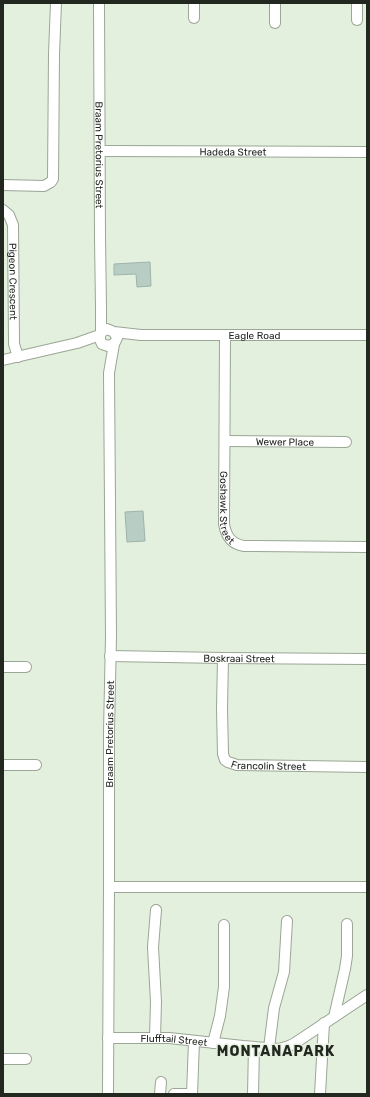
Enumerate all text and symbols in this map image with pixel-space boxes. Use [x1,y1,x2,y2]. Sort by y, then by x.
street label: Braam Pretorius Street [92,101,105,209]
street label: Hadeda Street [199,146,267,159]
street label: Pigeon Crescent [6,243,19,320]
street label: Eagle Road [229,330,280,342]
street label: Wewer Place [256,436,315,449]
street label: Goshawk Street [217,471,237,547]
street label: Boskraai Street [203,653,275,665]
street label: Braam Pretorius Street [104,680,117,787]
street label: Francolin Street [229,758,306,773]
street label: Flufftail Street [141,1033,208,1049]
district label: MONTANAPARK [217,1043,335,1060]

